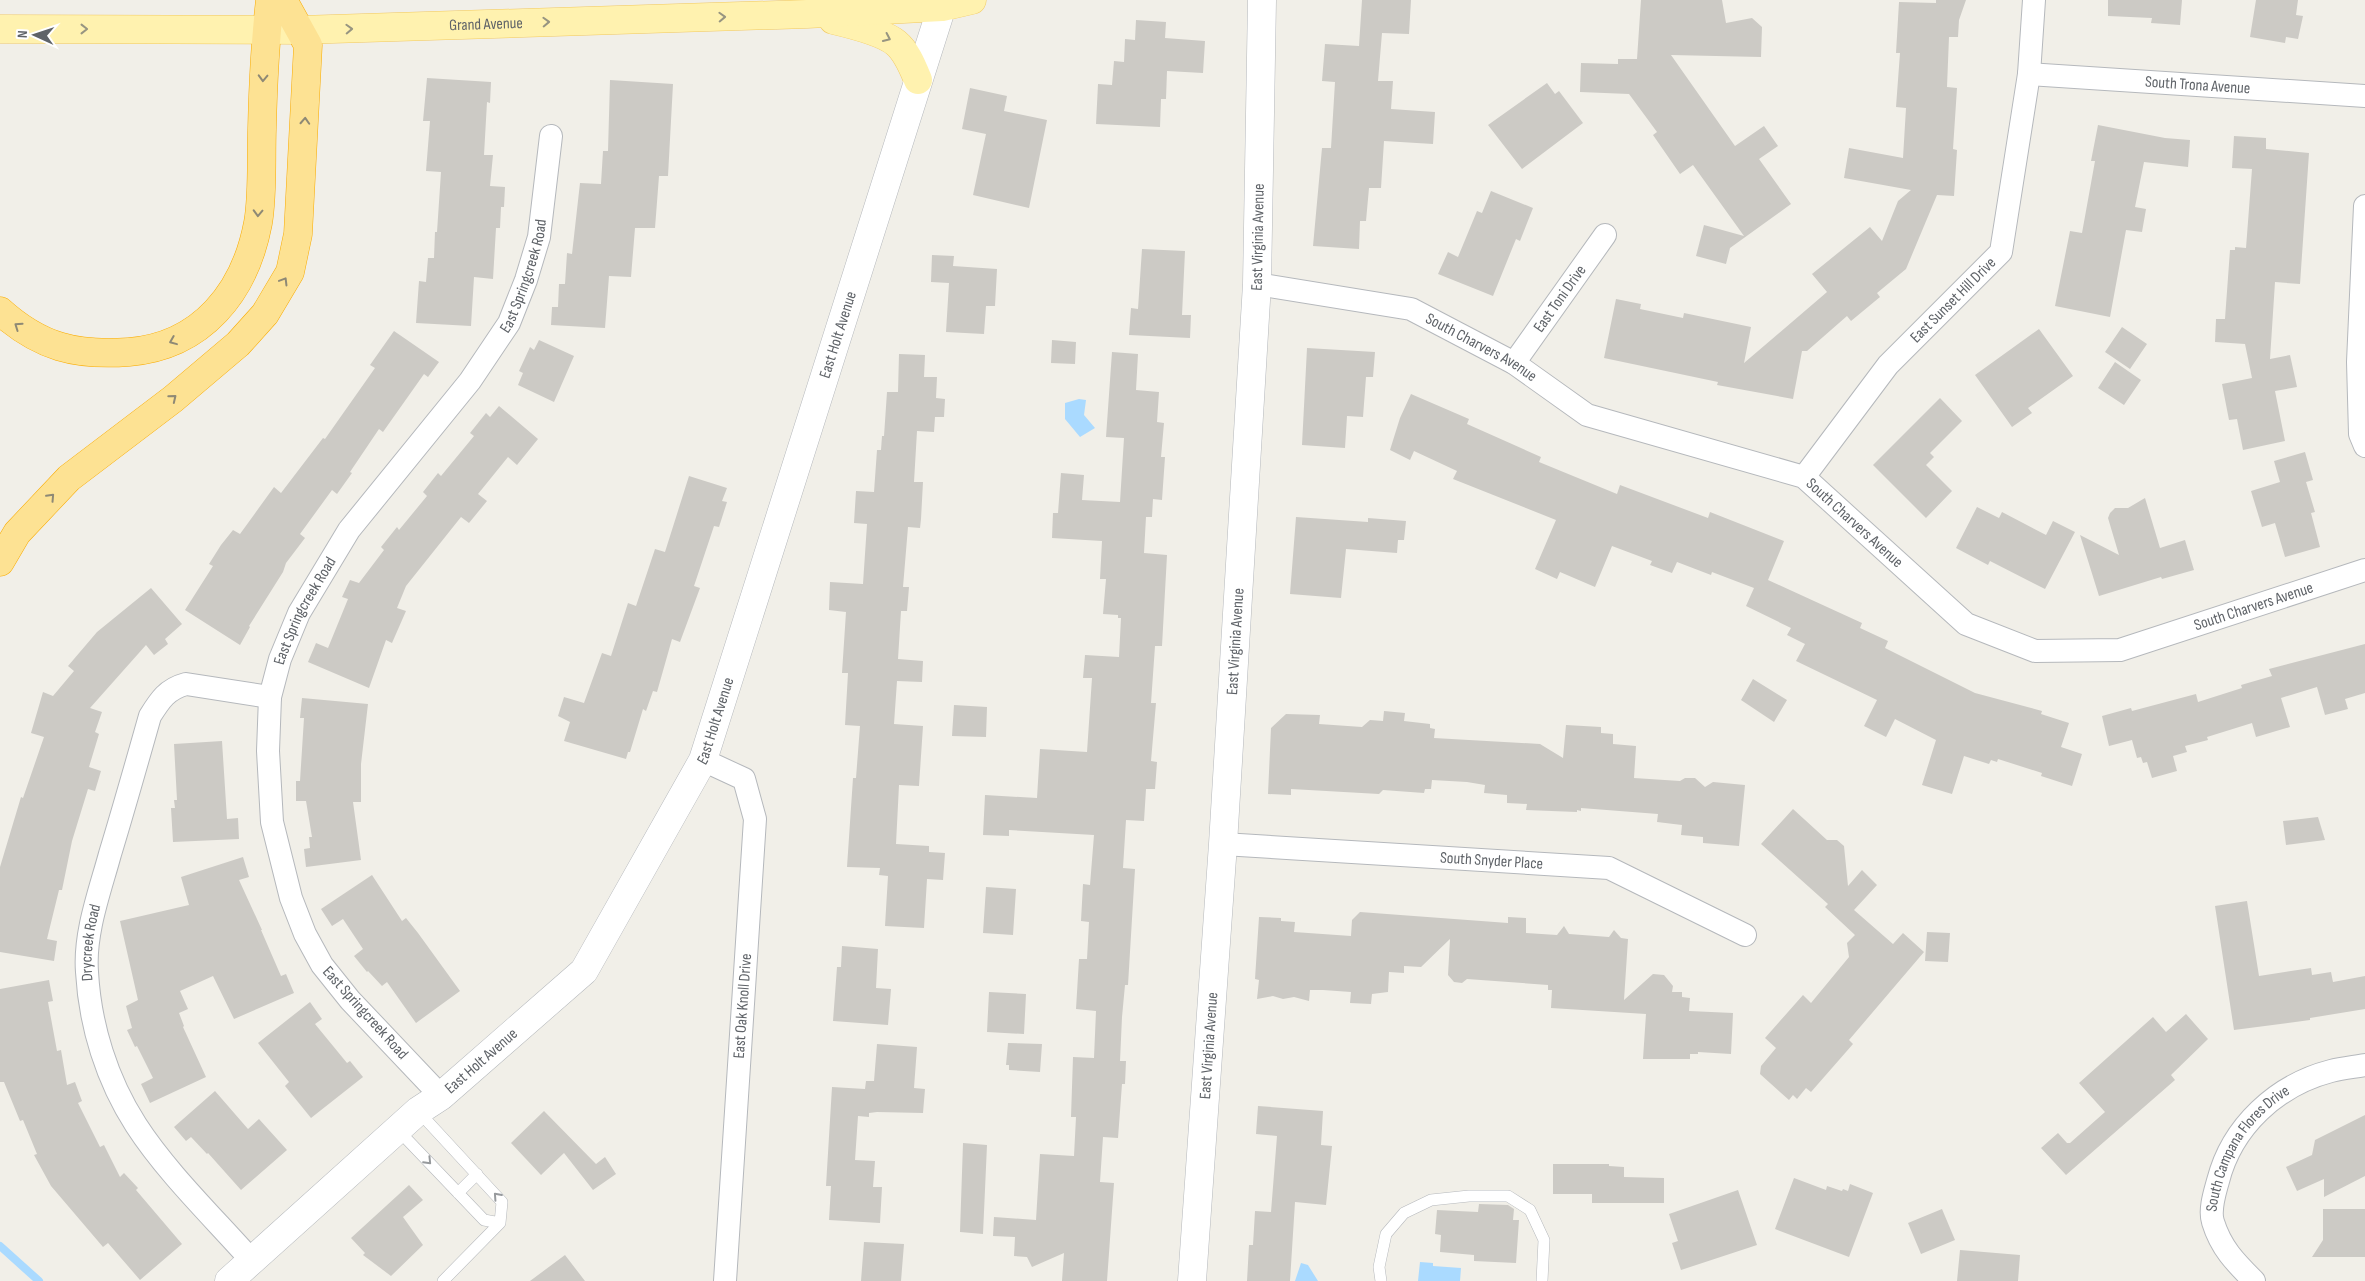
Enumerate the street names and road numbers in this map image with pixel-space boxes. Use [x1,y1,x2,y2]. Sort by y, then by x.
street label: Grand Avenue [449,13,523,35]
street label: South Trona Avenue [2144,72,2251,98]
street label: East Virginia Avenue [1247,183,1268,291]
street label: East Springcreek Road [496,218,551,336]
street label: East Sunset Hill Drive [1906,253,2000,347]
street label: East Toni Drive [1529,261,1590,336]
street label: East Holt Avenue [815,289,861,381]
street label: South Charvers Avenue [1422,309,1541,386]
street label: South Charvers Avenue [1802,474,1907,572]
street label: East Springcreek Road [269,553,340,667]
street label: South Charvers Avenue [2192,578,2316,635]
street label: East Virginia Avenue [1223,587,1248,696]
street label: East Holt Avenue [693,675,738,768]
street label: South Snyder Place [1439,848,1544,873]
street label: Drycreek Road [77,902,105,982]
street label: East Oak Knoll Drive [730,953,756,1059]
street label: East Springcreek Road [318,963,412,1063]
street label: East Virginia Avenue [1195,991,1222,1100]
street label: East Holt Avenue [441,1024,521,1098]
street label: South Campana Flores Drive [2202,1081,2293,1213]

